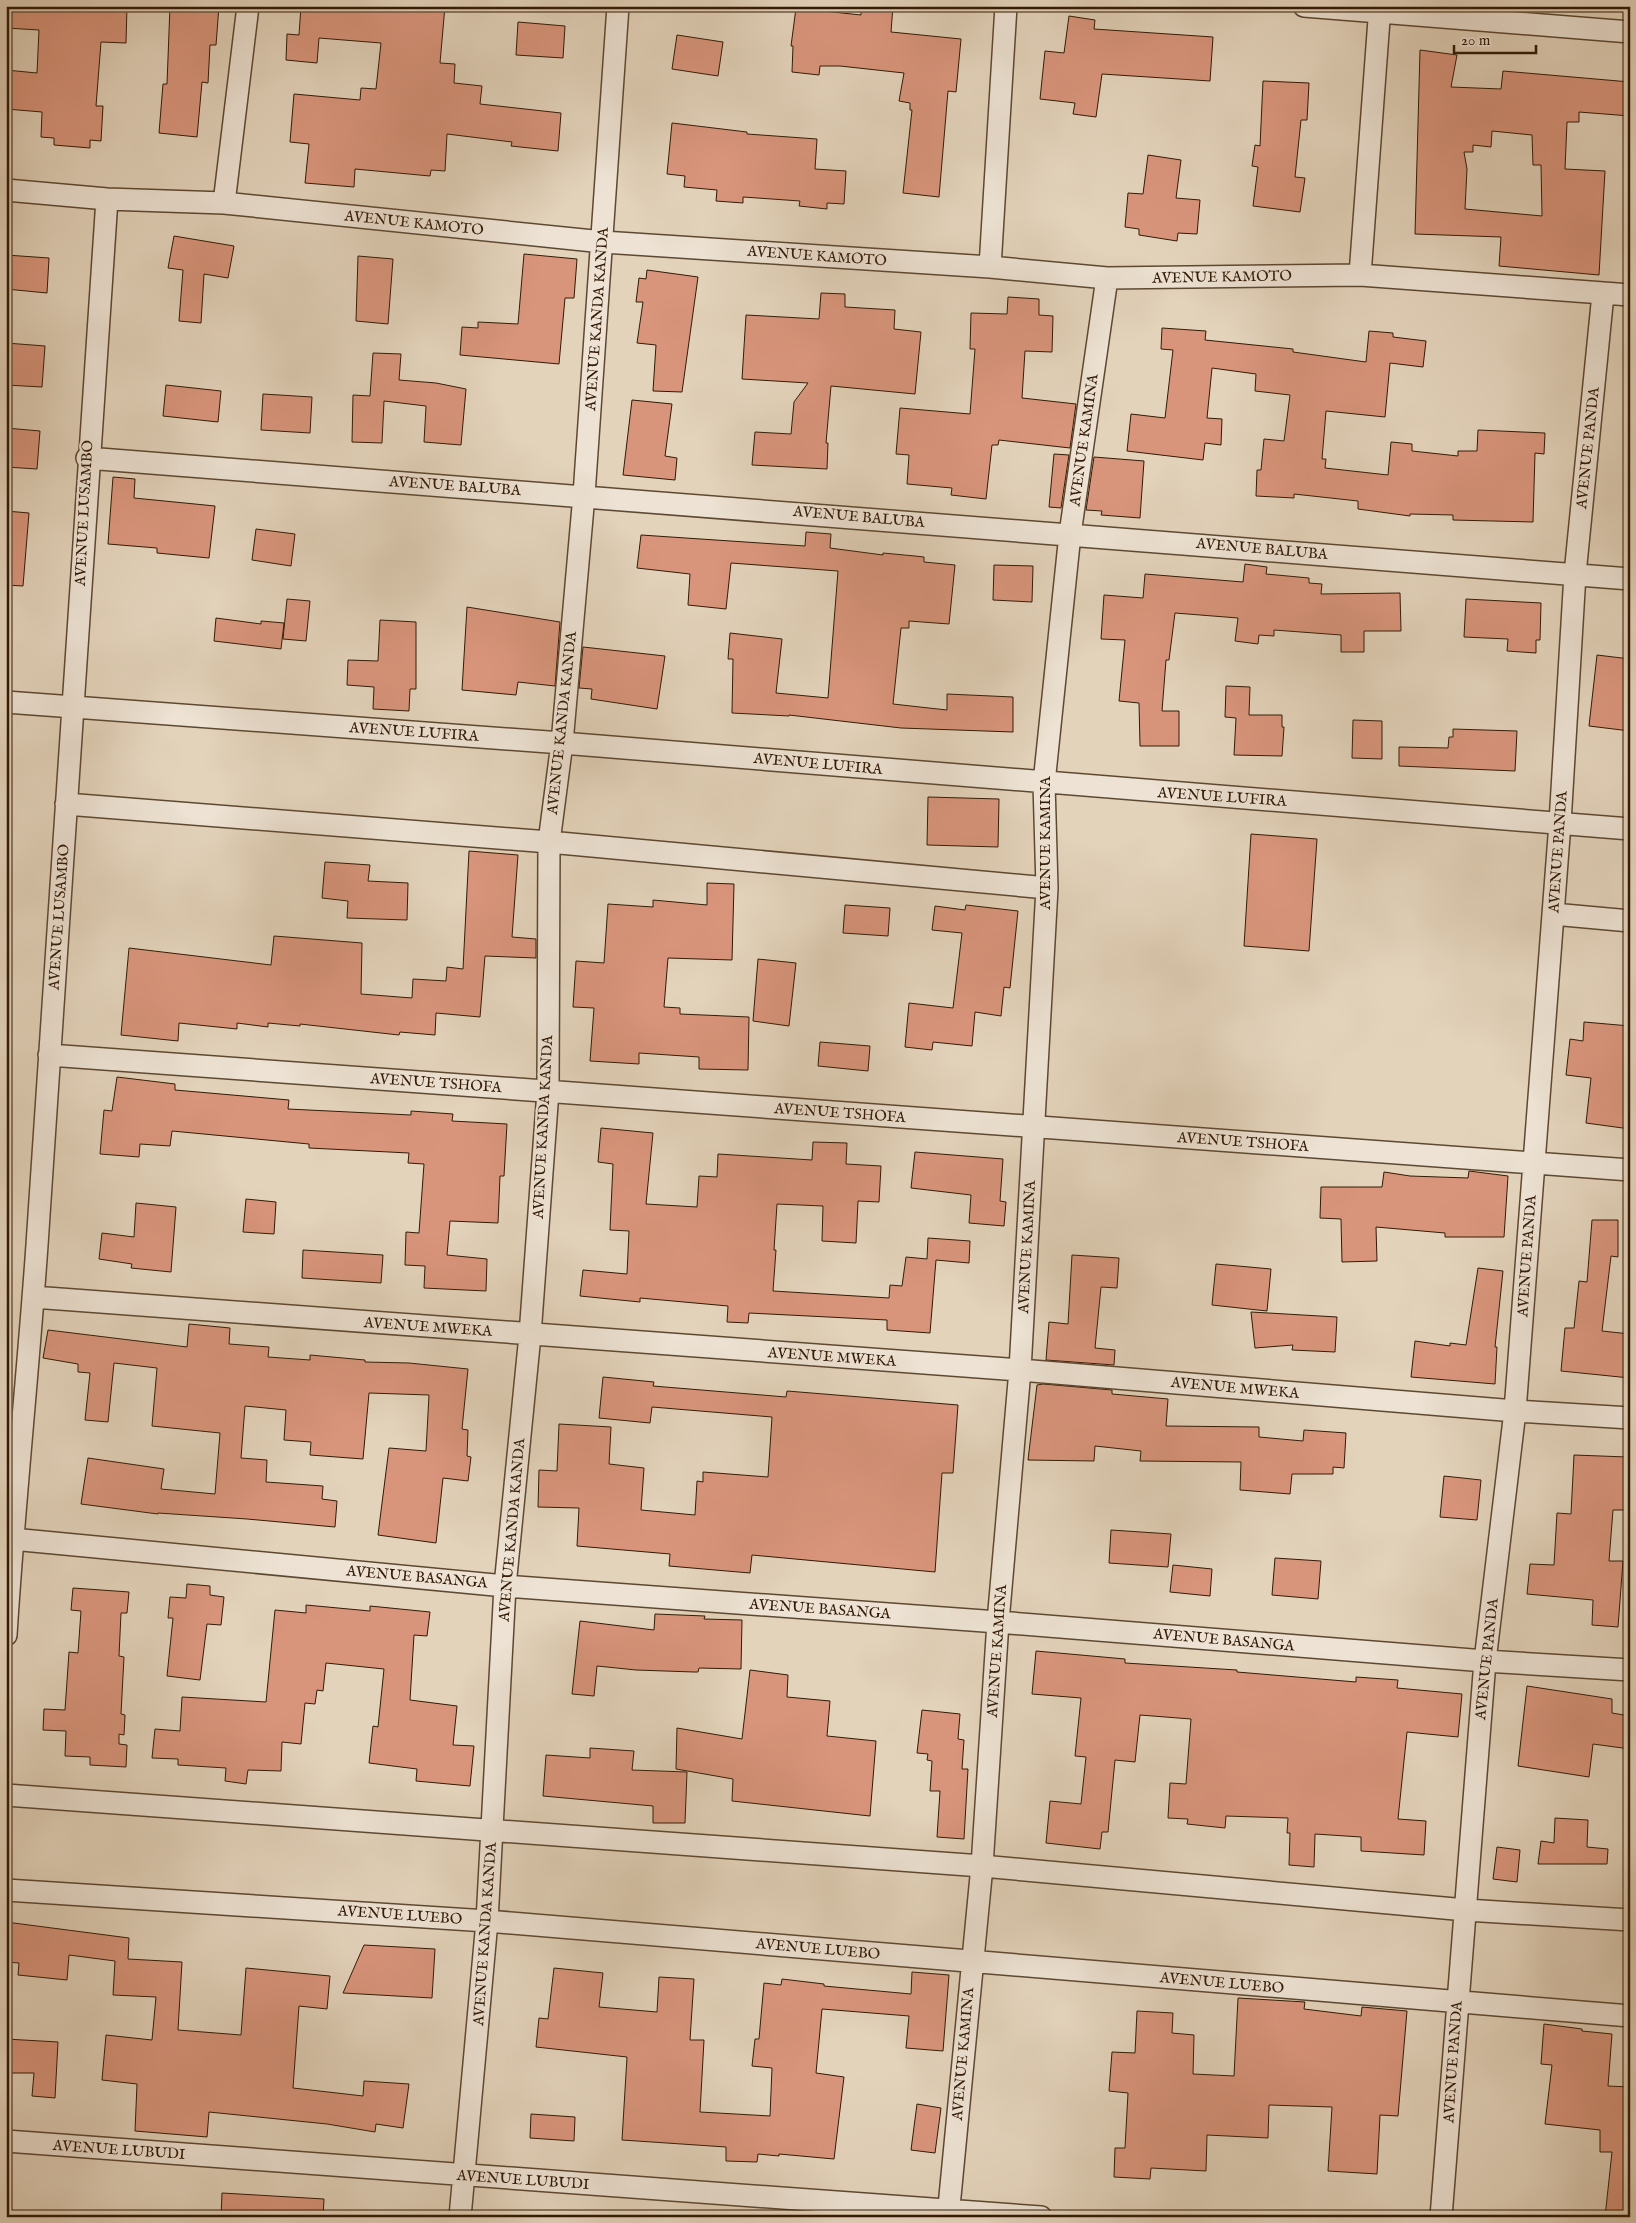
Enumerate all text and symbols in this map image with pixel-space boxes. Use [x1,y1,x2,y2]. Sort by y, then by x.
scale bar [1454,22,1536,54]
text: 20 m [1461,31,1491,50]
street label: AVENUE KAMOTO [343,206,484,240]
street label: AVENUE KANDA KANDA [581,226,613,412]
street label: AVENUE KAMOTO [746,242,887,270]
street label: AVENUE KAMOTO [1151,266,1292,288]
street label: AVENUE KAMINA [1065,372,1103,508]
street label: AVENUE PANDA [1572,385,1604,511]
street label: AVENUE LUSAMBO [71,440,97,587]
street label: AVENUE BALUBA [387,472,522,500]
street label: AVENUE BALUBA [791,502,926,532]
street label: AVENUE BALUBA [1194,534,1329,564]
street label: AVENUE KANDA KANDA [543,630,581,816]
street label: AVENUE LUFIRA [348,718,480,746]
street label: AVENUE LUFIRA [752,749,884,779]
street label: AVENUE KAMINA [1036,775,1055,911]
street label: AVENUE LUFIRA [1156,783,1288,811]
street label: AVENUE PANDA [1544,789,1572,915]
street label: AVENUE LUSAMBO [44,843,74,992]
street label: AVENUE KANDA KANDA [529,1034,557,1220]
street label: AVENUE TSHOFA [369,1069,503,1097]
street label: AVENUE TSHOFA [773,1099,907,1127]
street label: AVENUE TSHOFA [1176,1128,1310,1156]
street label: AVENUE KAMINA [1014,1179,1040,1315]
street label: AVENUE PANDA [1513,1193,1541,1319]
street label: AVENUE MWEKA [362,1313,494,1341]
street label: AVENUE MWEKA [766,1343,898,1371]
street label: AVENUE MWEKA [1169,1373,1301,1403]
street label: AVENUE KANDA KANDA [494,1437,530,1623]
street label: AVENUE BASANGA [345,1561,489,1593]
street label: AVENUE KAMINA [983,1583,1011,1719]
street label: AVENUE BASANGA [748,1595,892,1623]
street label: AVENUE PANDA [1471,1596,1503,1722]
street label: AVENUE BASANGA [1152,1624,1296,1656]
street label: AVENUE KANDA KANDA [469,1841,501,2027]
street label: AVENUE LUEBO [336,1901,463,1929]
street label: AVENUE LUEBO [754,1934,881,1964]
street label: AVENUE LUEBO [1158,1968,1285,1998]
street label: AVENUE KAMINA [948,1986,978,2122]
street label: AVENUE PANDA [1439,1999,1467,2125]
street label: AVENUE LUBUDI [51,2136,186,2164]
street label: AVENUE LUBUDI [455,2166,590,2194]

